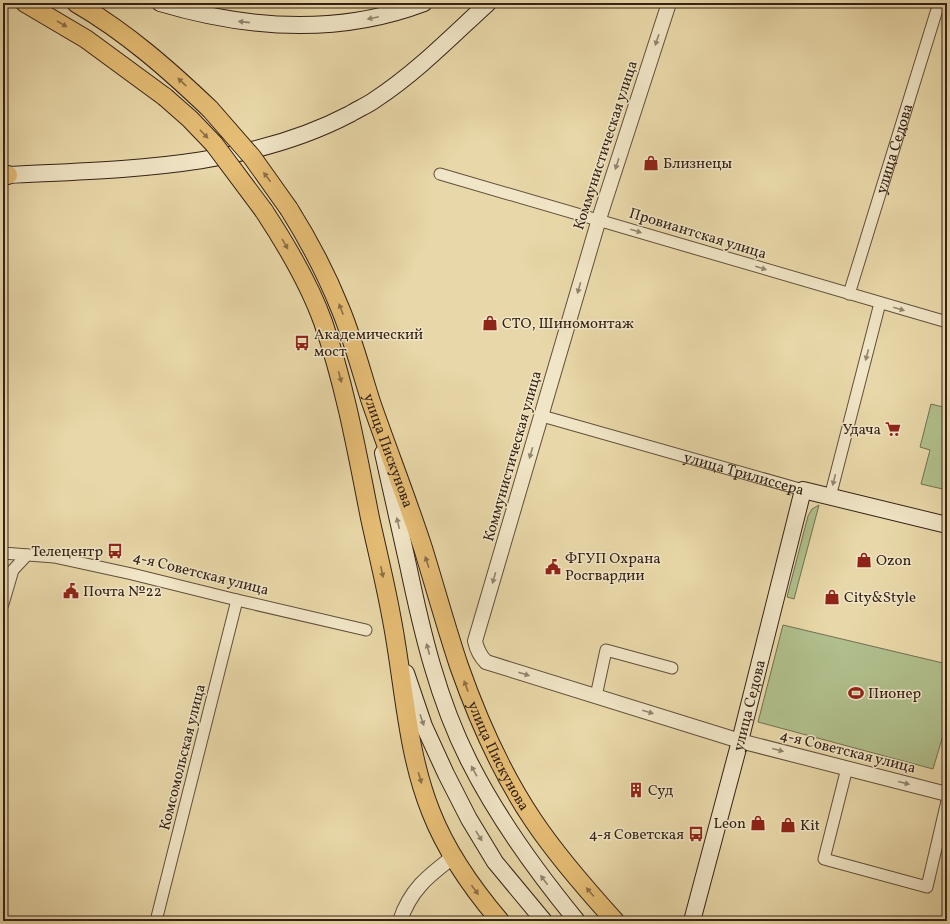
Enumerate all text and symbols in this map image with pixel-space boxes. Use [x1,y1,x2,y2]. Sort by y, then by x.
one-way arrow [367,16,379,22]
one-way arrow [238,19,250,25]
one-way arrow [56,21,68,28]
one-way arrow [654,34,660,46]
street label: Коммунистическая улица [569,58,644,233]
one-way arrow [177,78,186,87]
street label: улица Седова [872,102,919,197]
one-way arrow [199,129,208,139]
shop icon: Близнецы [642,154,660,172]
place label: Близнецы [663,154,733,175]
one-way arrow [614,158,620,170]
one-way arrow [263,172,272,183]
street label: Провиантская улица [626,204,769,265]
one-way arrow [630,228,642,234]
one-way arrow [281,238,288,250]
one-way arrow [755,265,767,271]
one-way arrow [576,282,582,294]
one-way arrow [337,303,343,315]
one-way arrow [892,306,905,312]
shop icon: СТО, Шиномонтаж [481,314,499,332]
place label: СТО, Шиномонтаж [502,314,634,335]
place label: Академический мост [314,325,423,363]
bus stop icon: Академический мост [293,334,311,352]
one-way arrow [864,349,870,361]
street label: Коммунистическая улица [479,369,548,544]
one-way arrow [337,370,343,383]
street label: улица Пискунова [357,391,417,511]
place label: Удача [842,420,881,441]
supermarket icon: Удача [884,420,902,438]
one-way arrow [528,448,534,460]
street label: улица Трилиссера [681,448,806,502]
one-way arrow [831,475,837,487]
one-way arrow [395,517,401,529]
place label: Телецентр [31,542,103,563]
bus stop icon: Телецентр [106,542,124,560]
street label: 4-я Советская улица [130,547,271,602]
place label: ФГУП Охрана Росгвардии [565,549,661,587]
shop icon: Ozon [855,551,873,569]
place label: Ozon [876,551,911,572]
one-way arrow [424,555,430,567]
public building icon: ФГУП Охрана Росгвардии [544,558,562,576]
one-way arrow [379,566,385,578]
one-way arrow [491,572,497,584]
public building icon: Почта №22 [62,582,80,600]
place label: Почта №22 [83,582,162,603]
shop icon: City&Style [823,588,841,606]
place label: City&Style [844,588,916,609]
one-way arrow [425,643,431,655]
street label: улица Седова [729,658,772,754]
one-way arrow [518,671,530,677]
one-way arrow [463,679,469,691]
street label: Комсомольская улица [155,682,212,833]
sports icon: Пионер [847,684,865,702]
place label: Пионер [868,684,921,705]
street label: улица Пискунова [461,698,533,815]
one-way arrow [642,709,654,715]
one-way arrow [419,714,425,726]
street label: 4-я Советская улица [777,725,918,780]
one-way arrow [772,748,784,754]
one-way arrow [470,765,477,776]
one-way arrow [417,772,423,784]
one-way arrow [898,780,910,786]
building icon: Суд [627,781,645,799]
place label: Суд [648,781,674,802]
place label: Leon [714,814,746,835]
shop icon: Leon [749,814,767,832]
shop icon: Kit [779,816,797,834]
place label: Kit [800,816,820,837]
place label: 4-я Советская [589,825,684,846]
bus stop icon: 4-я Советская [687,825,705,843]
one-way arrow [476,830,483,842]
one-way arrow [540,874,548,885]
one-way arrow [470,884,479,895]
one-way arrow [585,887,594,897]

